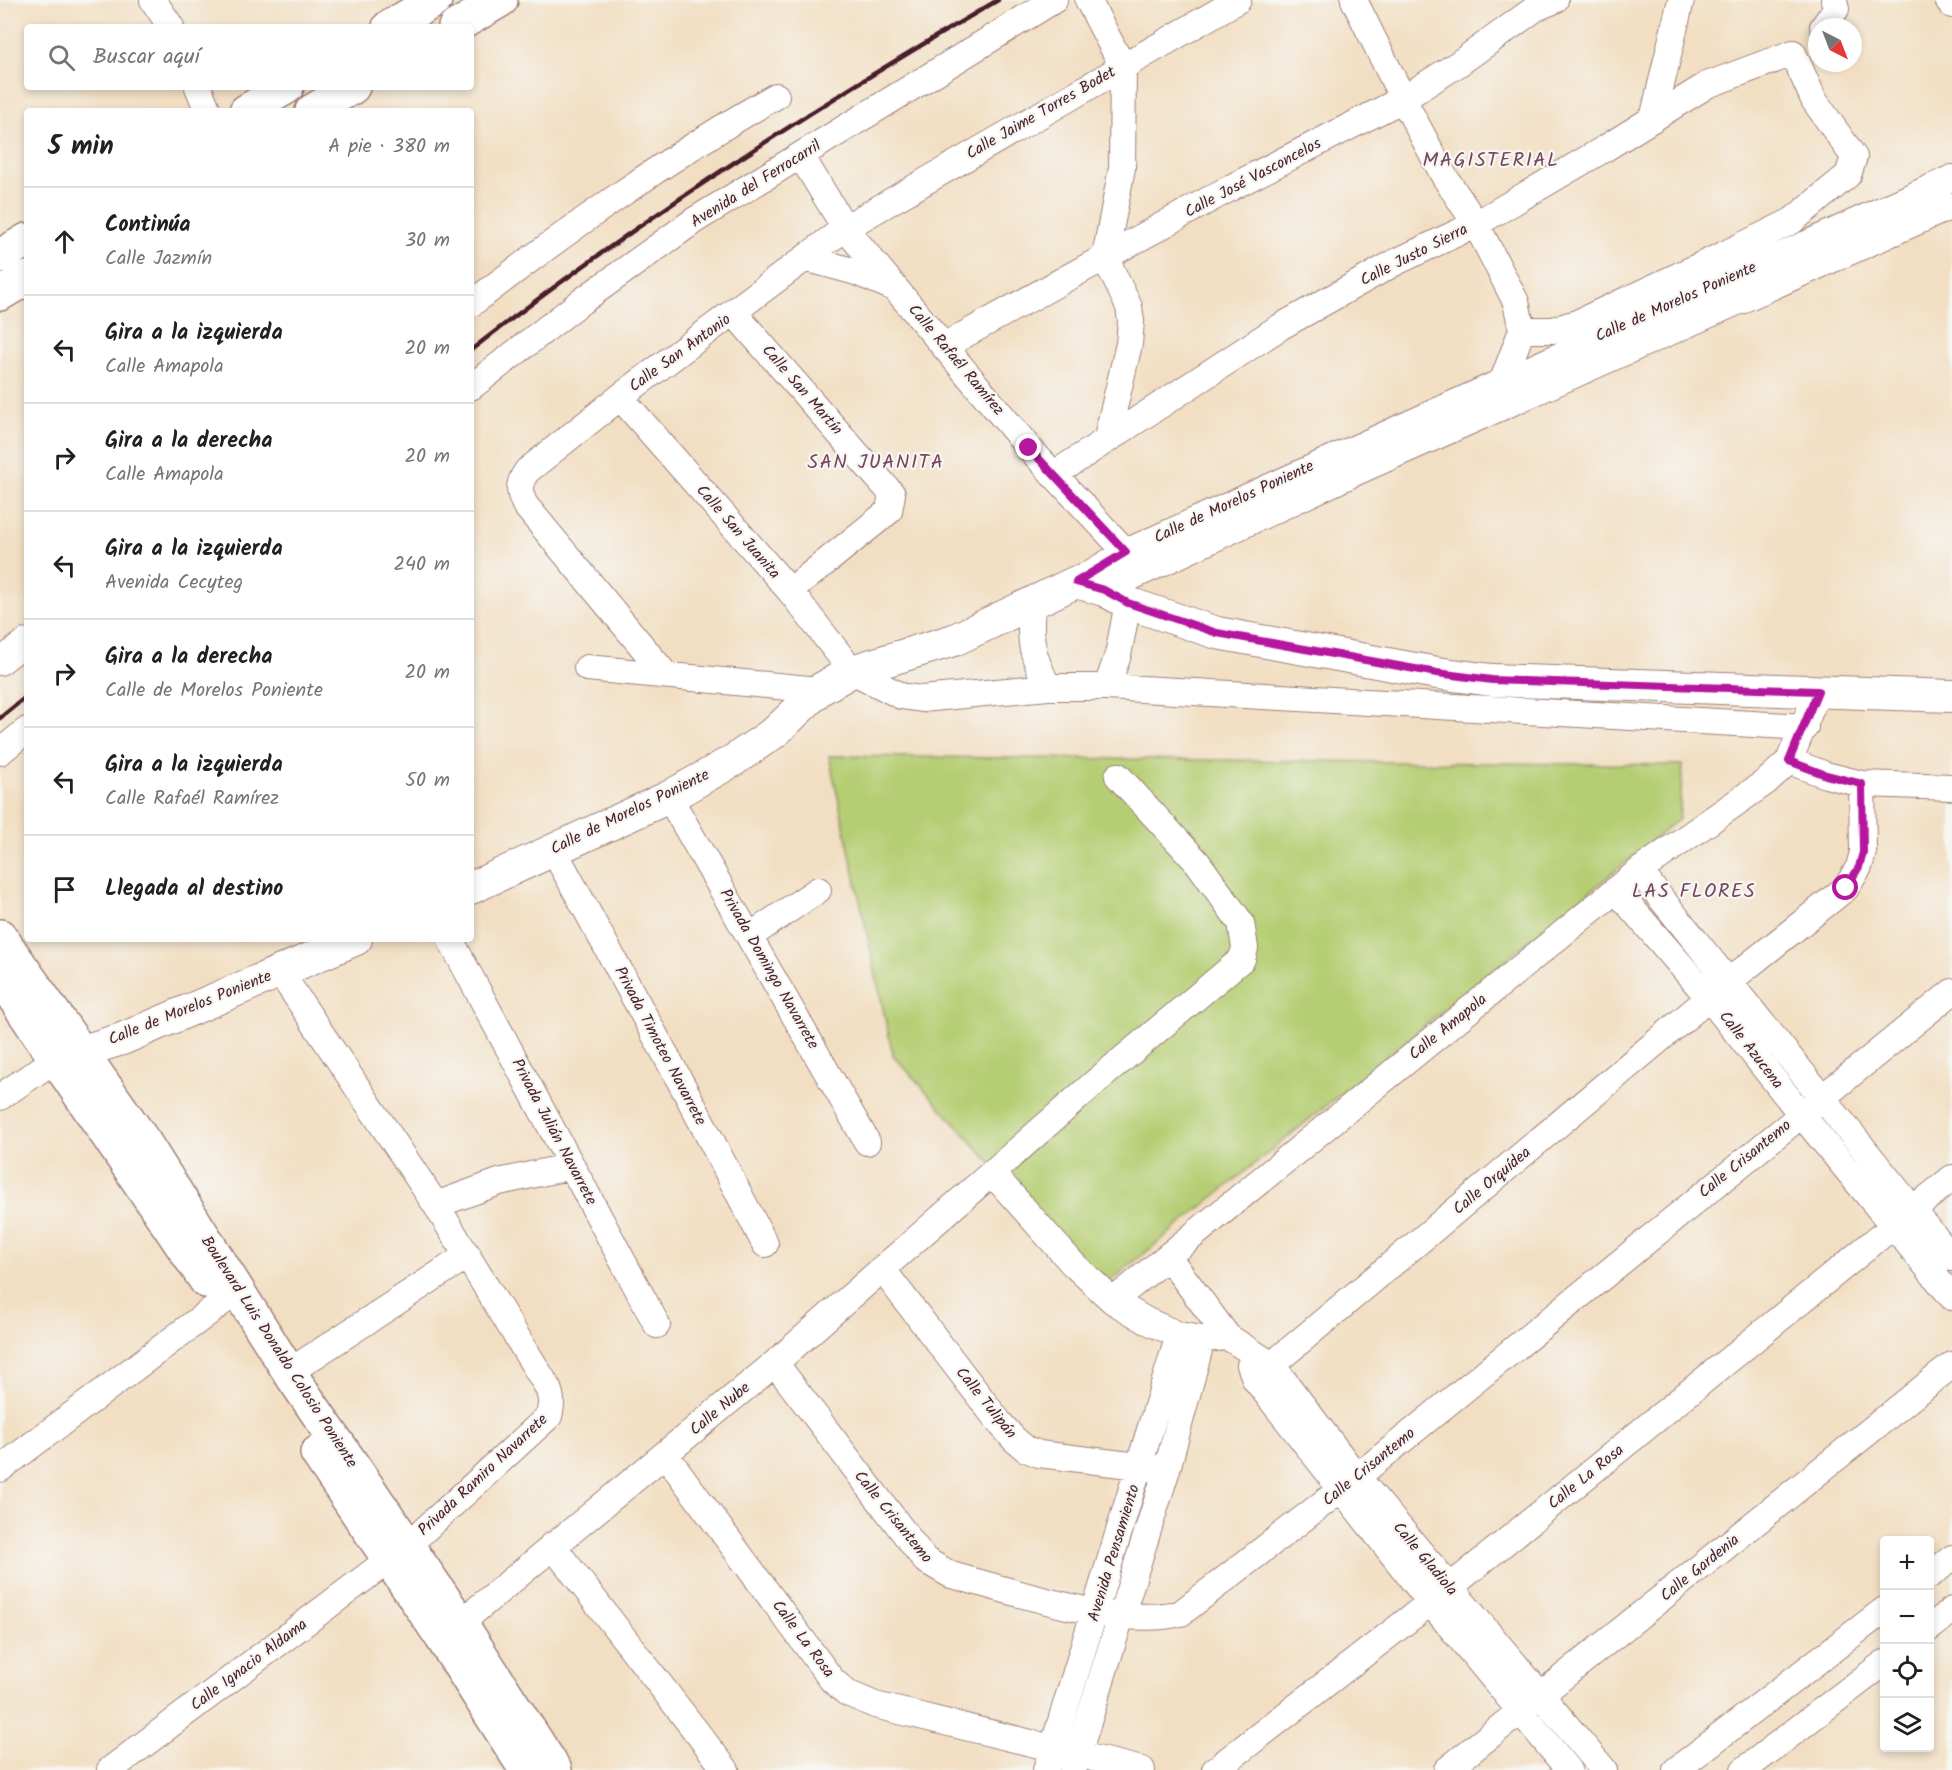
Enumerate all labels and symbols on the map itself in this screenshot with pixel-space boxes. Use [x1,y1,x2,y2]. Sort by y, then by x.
north arrow [1808,18,1862,72]
street label: Calle Jaime Torres Bodet [961,59,1121,166]
street label: Calle José Vasconcelos [1180,131,1326,225]
street label: Avenida del Ferrocarril [686,134,826,234]
district label: MAGISTERIAL [1423,145,1559,177]
street label: Calle Justo Sierra [1356,217,1472,293]
street label: Calle de Morelos Poniente [1591,255,1761,349]
street label: Calle Rafaél Ramírez [902,299,1010,421]
street label: Calle San Antonio [624,307,736,399]
street label: Calle San Martín [755,339,849,441]
route end [1015,434,1041,460]
district label: SAN JUANITA [808,447,944,479]
street label: Calle de Morelos Poniente [1150,454,1318,550]
street label: Calle San Juanita [690,479,786,585]
street label: Calle de Morelos Poniente [546,763,714,861]
route start [1832,874,1858,900]
district label: LAS FLORES [1632,876,1756,908]
street label: Privada Domingo Navarrete [713,884,825,1054]
street label: Privada Timoteo Navarrete [607,962,713,1130]
street label: Calle de Morelos Poniente [105,964,275,1052]
street label: Calle Amapola [1403,987,1493,1067]
street label: Calle Azucena [1712,1006,1790,1094]
street label: Privada Julián Navarrete [505,1054,603,1210]
street label: Calle Crisantemo [1693,1114,1797,1204]
street label: Calle Orquídea [1447,1141,1537,1221]
street label: Boulevard Luis Donaldo Colosio Poniente [194,1231,364,1473]
street label: Calle Tulipán [949,1362,1023,1444]
street label: Calle Nube [684,1376,756,1442]
street label: Privada Ramiro Navarrete [412,1408,554,1542]
street label: Calle Crisantemo [1317,1422,1421,1512]
street label: Calle La Rosa [1542,1438,1630,1516]
street label: Calle Crisantemo [848,1465,938,1569]
street label: Avenida Pensamiento [1081,1481,1147,1625]
street label: Calle Gladiola [1386,1516,1464,1602]
street label: Calle Gardenia [1655,1528,1745,1608]
street label: Calle La Rosa [765,1595,841,1683]
street label: Calle Ignacio Aldama [185,1613,313,1717]

